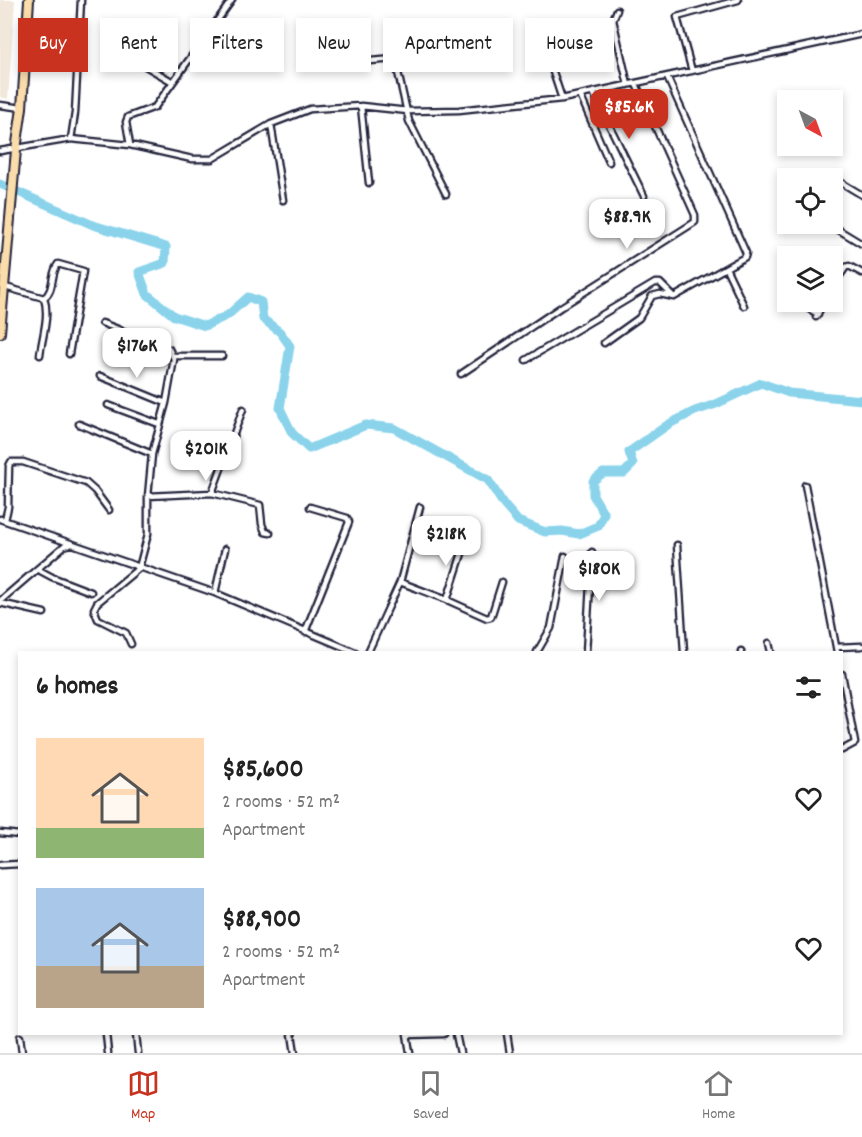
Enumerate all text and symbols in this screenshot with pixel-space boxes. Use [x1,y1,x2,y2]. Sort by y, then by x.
chip: Buy [18,18,88,72]
chip: Rent [100,18,178,72]
chip: Filters [190,18,284,72]
chip: New [296,18,371,72]
chip: Apartment [383,18,513,72]
chip: House [525,18,614,72]
pin: $85.6K [580,89,678,140]
north arrow [777,90,843,156]
map controls [777,90,843,312]
text: $85.6K [604,94,654,122]
button: locate [777,168,843,234]
pin: $88.9K [578,199,676,250]
text: $88.9K [603,204,651,232]
button: layers [777,246,843,312]
pin: $176K [95,328,179,379]
text: $176K [116,333,158,361]
pin: $201K [164,431,248,482]
text: $201K [184,436,228,464]
pin: $218K [404,516,488,567]
text: $218K [426,521,466,549]
pin: $180K [557,551,641,602]
text: $180K [578,556,620,584]
text: 6 homes [36,669,118,706]
icon: filters [792,671,825,704]
text: $85,600 [222,752,304,789]
icon: home [84,762,156,834]
icon: heart [792,782,825,815]
text: 2 rooms · 52 m² [222,789,340,817]
text: Apartment [222,817,305,845]
text: $88,900 [222,902,301,939]
icon: home [84,912,156,984]
icon: heart [792,932,825,965]
text: 2 rooms · 52 m² [222,939,340,967]
text: Apartment [222,967,305,995]
tab: Map [127,1067,160,1126]
tab: Saved [413,1067,449,1126]
tab: Home [702,1067,735,1126]

